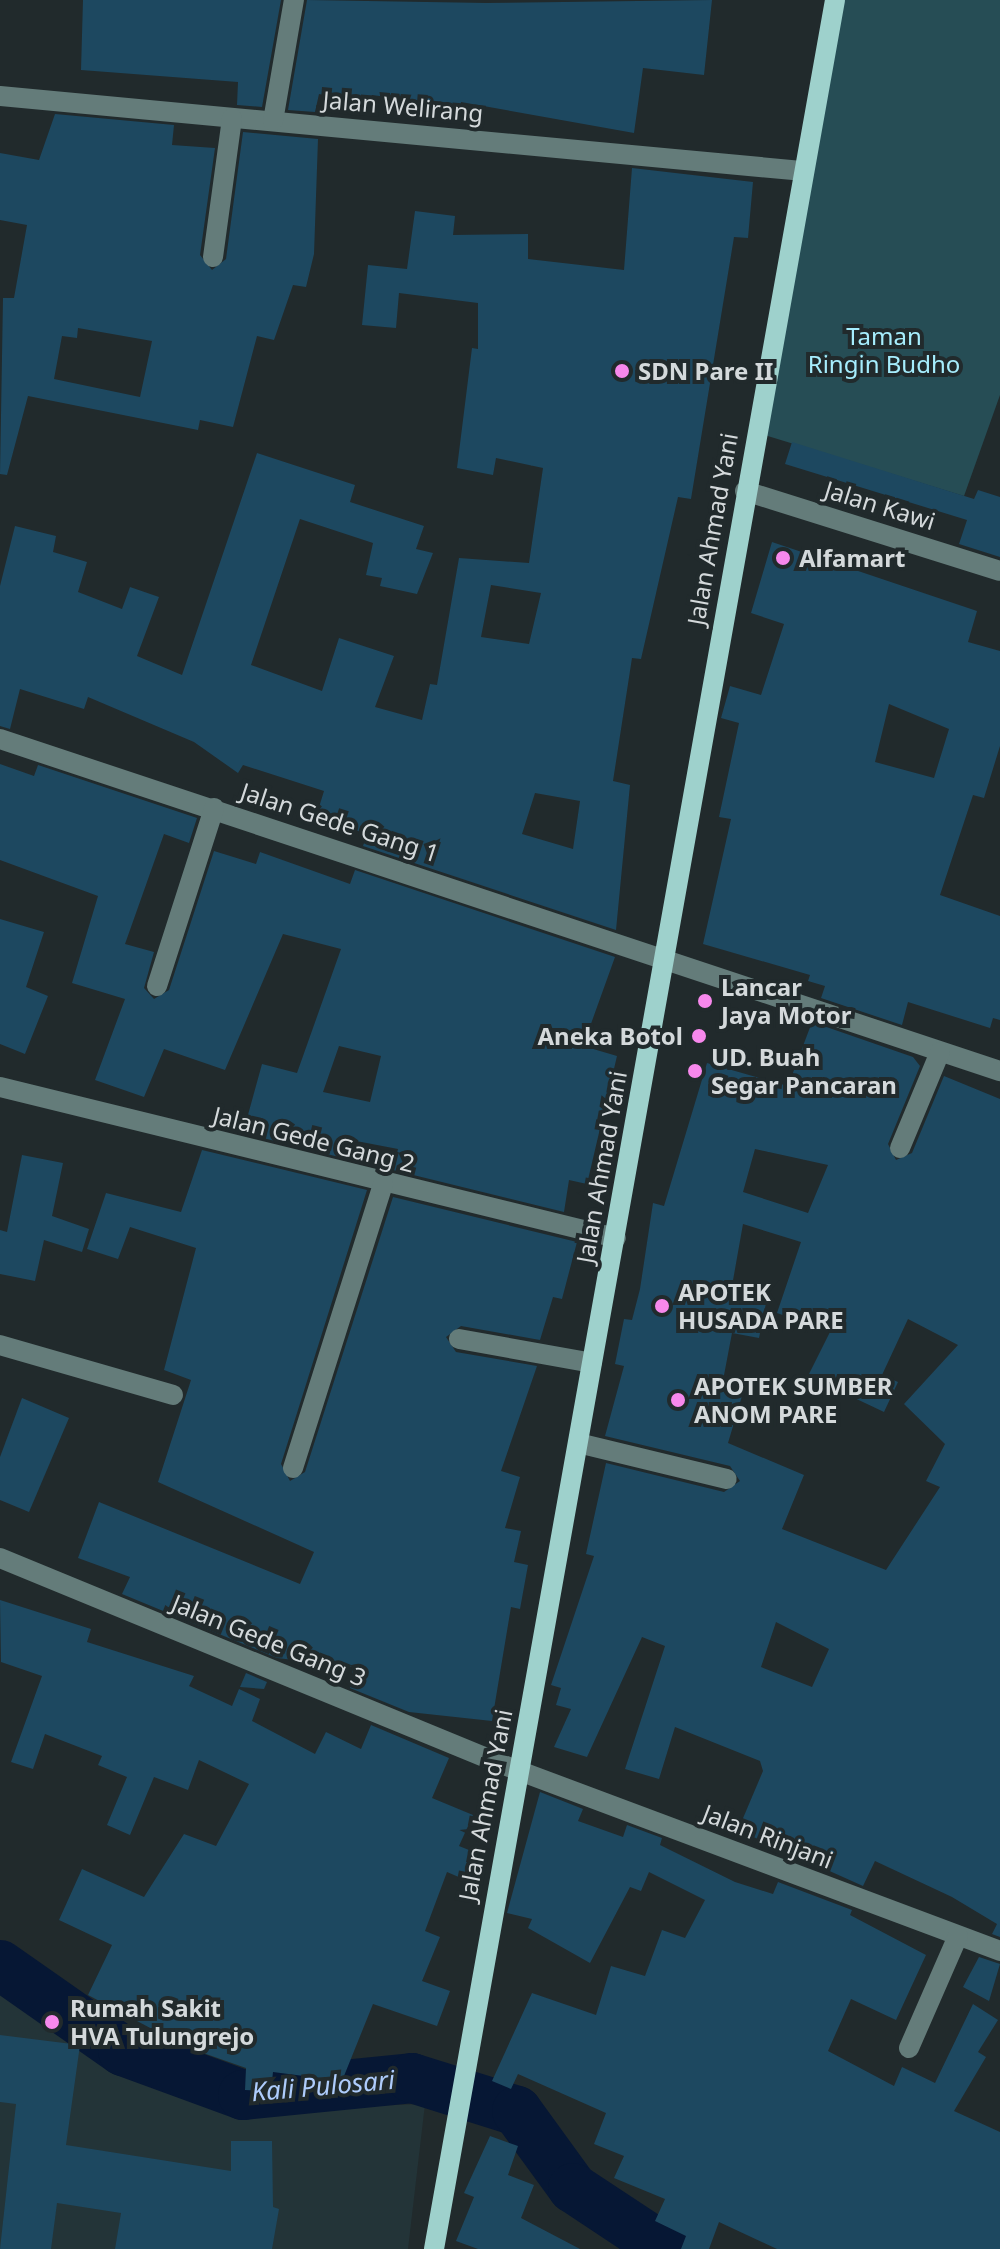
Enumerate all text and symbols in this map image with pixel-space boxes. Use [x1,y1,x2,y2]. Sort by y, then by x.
street label: Jalan Welirang [322,85,484,127]
park label: Taman Ringin Budho [808,322,960,378]
place label: SDN Pare II [638,357,773,385]
marker: SDN Pare II [613,362,631,380]
street label: Jalan Ahmad Yani [681,431,743,627]
street label: Jalan Kawi [821,475,939,535]
place label: Alfamart [799,544,905,572]
marker: Alfamart [774,549,792,567]
street label: Jalan Gede Gang 1 [237,776,443,868]
place label: Lancar Jaya Motor [721,973,851,1029]
marker: Lancar Jaya Motor [696,992,714,1010]
place label: Aneka Botol [537,1022,683,1050]
marker: Aneka Botol [690,1027,708,1045]
place label: UD. Buah Segar Pancaran [711,1043,897,1099]
marker: UD. Buah Segar Pancaran [686,1062,704,1080]
street label: Jalan Ahmad Yani [570,1069,632,1265]
street label: Jalan Gede Gang 2 [210,1100,418,1178]
place label: APOTEK HUSADA PARE [678,1278,844,1334]
marker: APOTEK HUSADA PARE [653,1297,671,1315]
place label: APOTEK SUMBER ANOM PARE [694,1372,892,1428]
marker: APOTEK SUMBER ANOM PARE [669,1391,687,1409]
street label: Jalan Gede Gang 3 [168,1588,370,1692]
street label: Jalan Ahmad Yani [452,1707,518,1903]
street label: Jalan Rinjani [699,1798,837,1874]
place label: Rumah Sakit HVA Tulungrejo [70,1994,254,2050]
marker: Rumah Sakit HVA Tulungrejo [41,2011,63,2033]
water label: Kali Pulosari [250,2064,396,2108]

